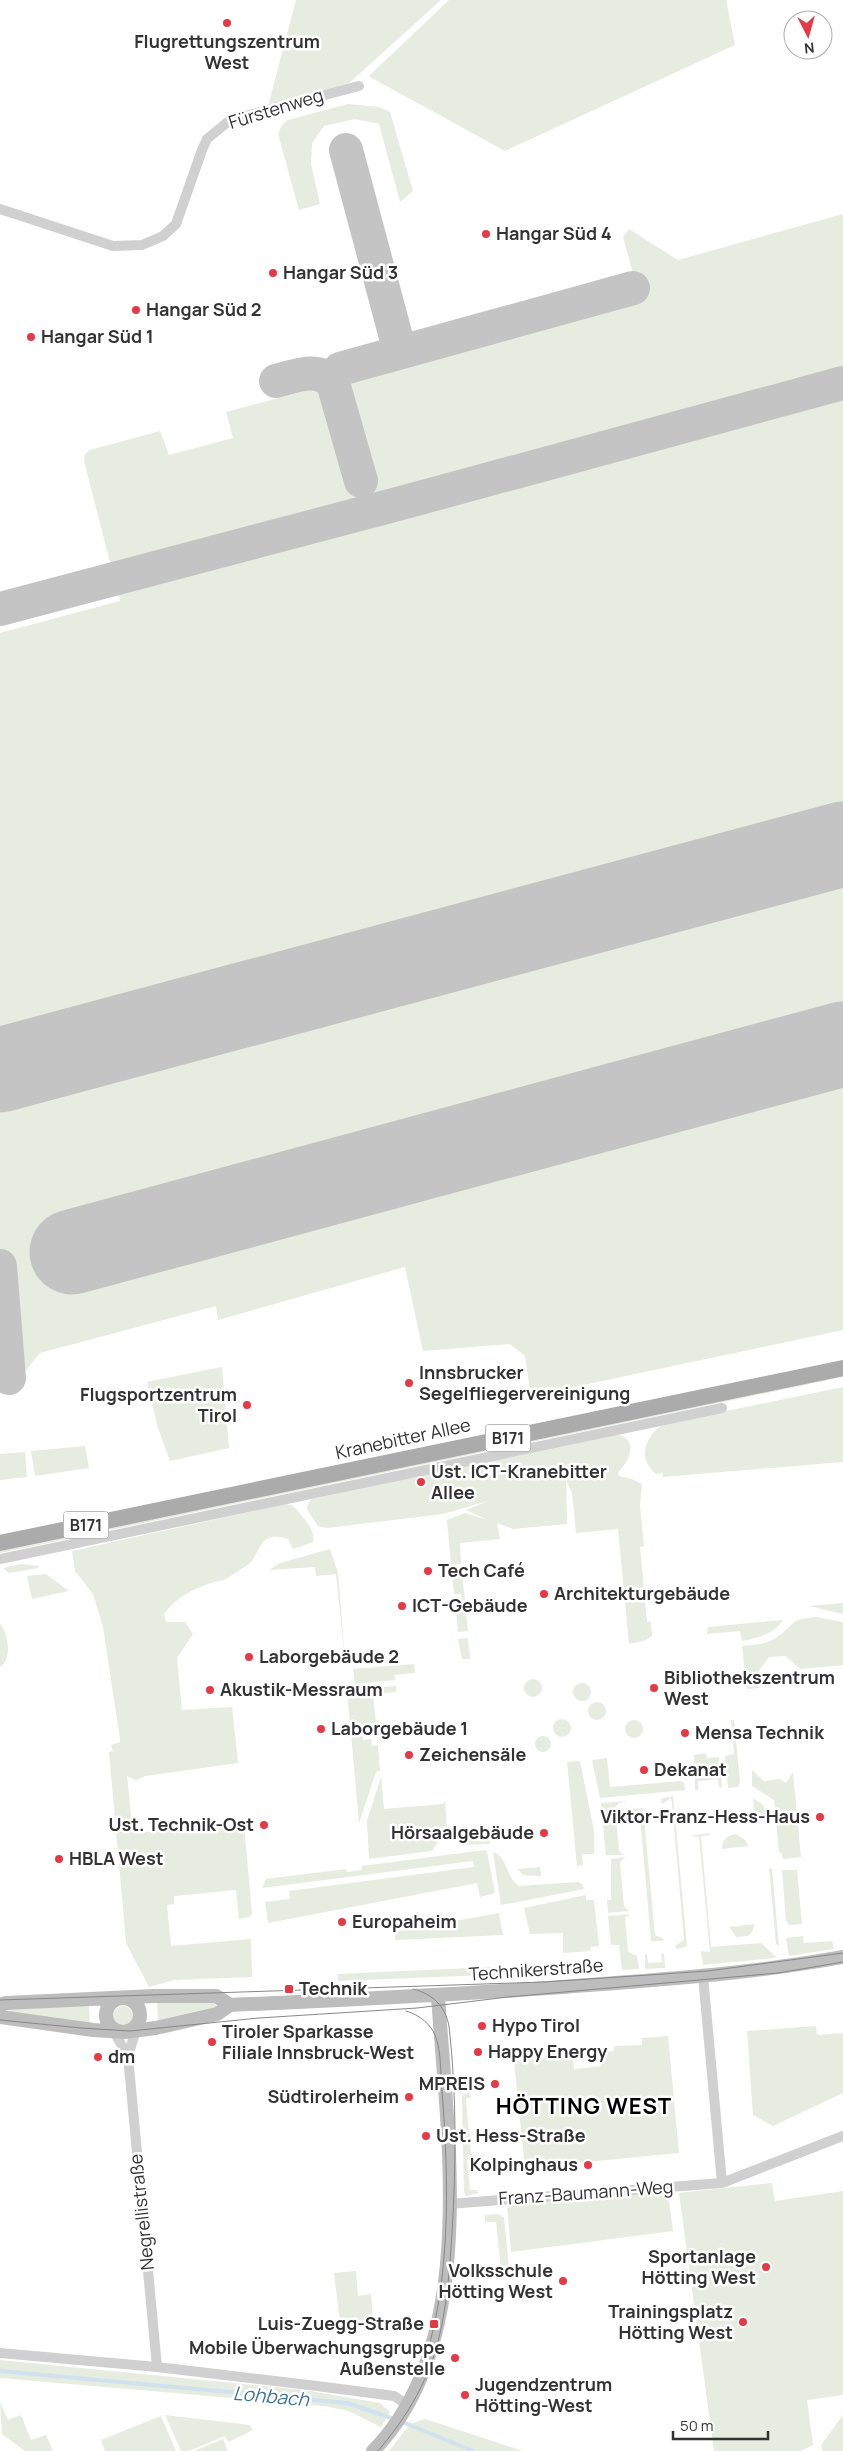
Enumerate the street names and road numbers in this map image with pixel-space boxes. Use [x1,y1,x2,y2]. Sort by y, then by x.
street label: Fürstenweg [225,82,326,134]
street label: Kranebitter Allee [333,1412,473,1464]
road number: B171 [486,1425,530,1452]
road number: B171 [64,1512,108,1538]
street label: Technikerstraße [468,1952,604,1986]
street label: Negrellistraße [123,2153,159,2272]
street label: Franz-Baumann-Weg [498,2174,674,2210]

